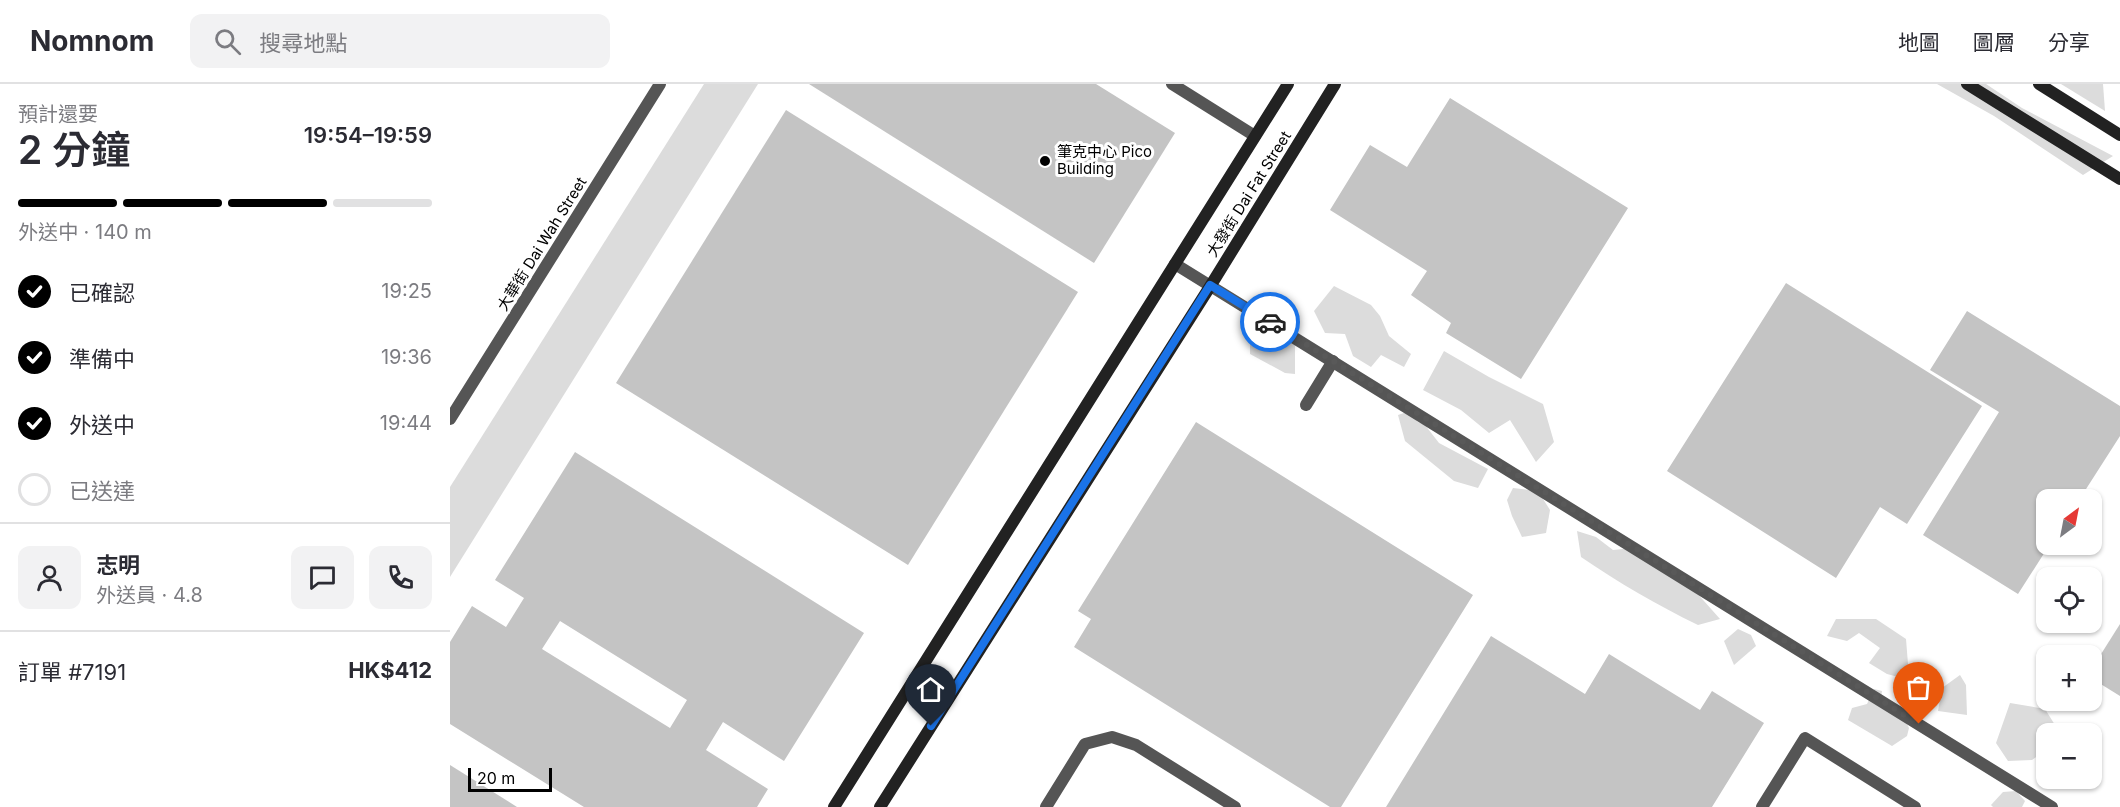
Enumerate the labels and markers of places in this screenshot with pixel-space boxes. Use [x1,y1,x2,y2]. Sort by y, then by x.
place label: 筆克中心 Pico Building [1057,142,1152,178]
marker: 筆克中心 Pico Building [1038,154,1052,168]
pin [1893,662,1944,724]
pin [905,664,956,726]

